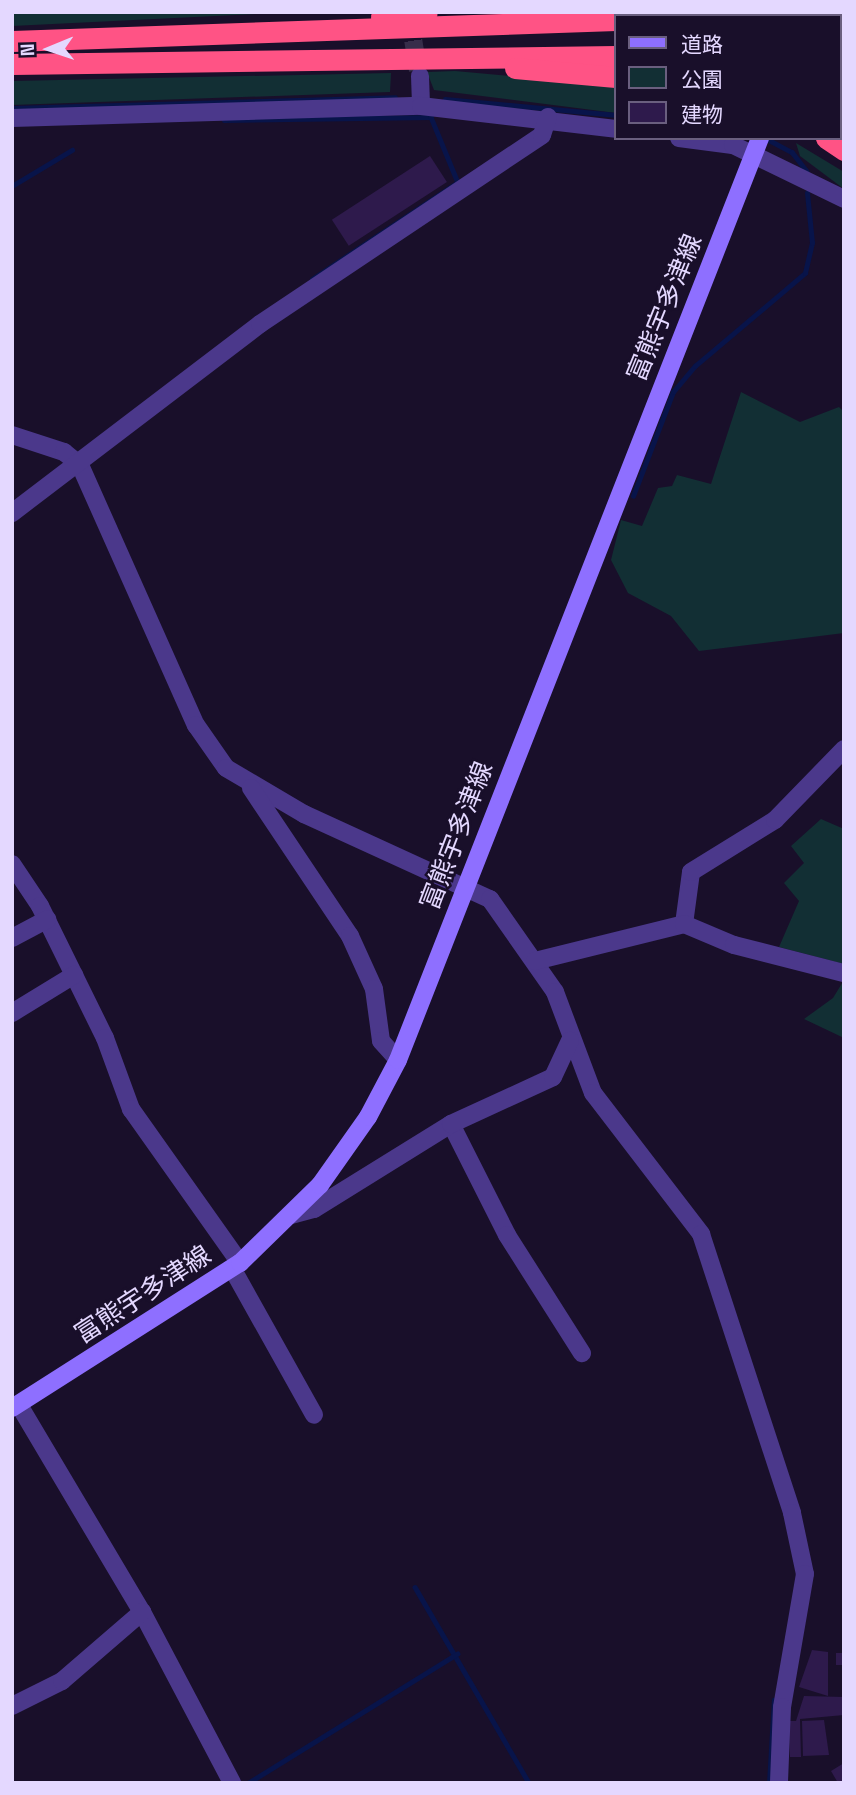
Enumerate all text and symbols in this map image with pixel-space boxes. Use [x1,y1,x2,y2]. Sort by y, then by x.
north arrow [14,14,84,84]
legend [614,14,842,140]
text: 道路 [681,31,723,58]
text: N [15,43,40,57]
text: 公園 [681,66,723,93]
text: 建物 [681,101,723,128]
street label: 富熊宇多津線 [621,230,709,386]
street label: 富熊宇多津線 [414,758,500,914]
street label: 富熊宇多津線 [69,1239,217,1351]

